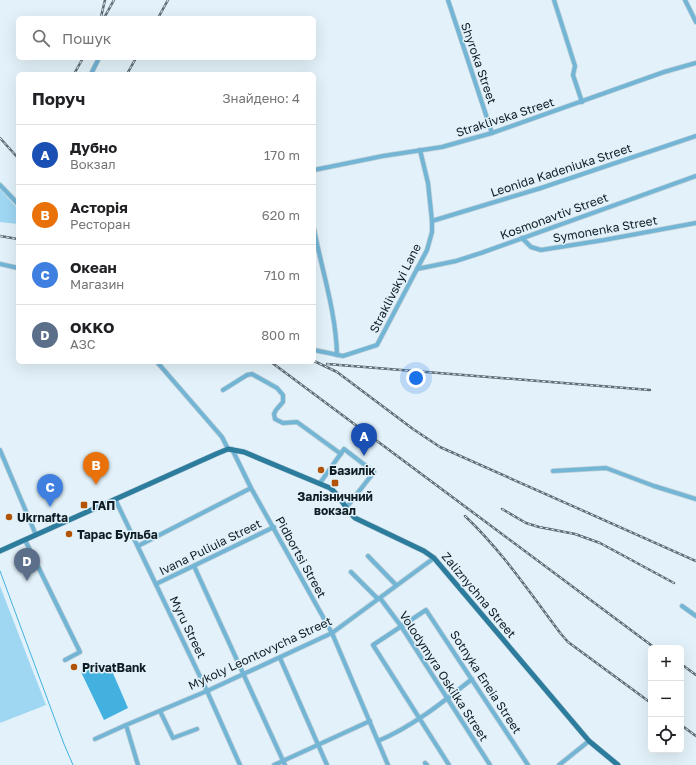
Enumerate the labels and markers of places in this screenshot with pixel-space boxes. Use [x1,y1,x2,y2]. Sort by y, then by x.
pin: A [351,423,377,456]
pin: B [83,452,109,485]
place label: Базилік [329,463,376,478]
marker: Базилік [316,465,326,475]
pin: C [37,474,63,507]
marker: Залізничний вокзал [330,478,340,488]
place label: Залізничний вокзал [297,489,373,518]
place label: ГАП [92,498,115,513]
marker: ГАП [79,500,89,510]
place label: Ukrnafta [17,510,68,525]
marker: Ukrnafta [4,512,14,522]
place label: Тарас Бульба [77,527,158,542]
marker: Тарас Бульба [64,529,74,539]
pin: D [14,548,40,581]
place label: PrivatBank [82,660,146,675]
marker: PrivatBank [69,662,79,672]

